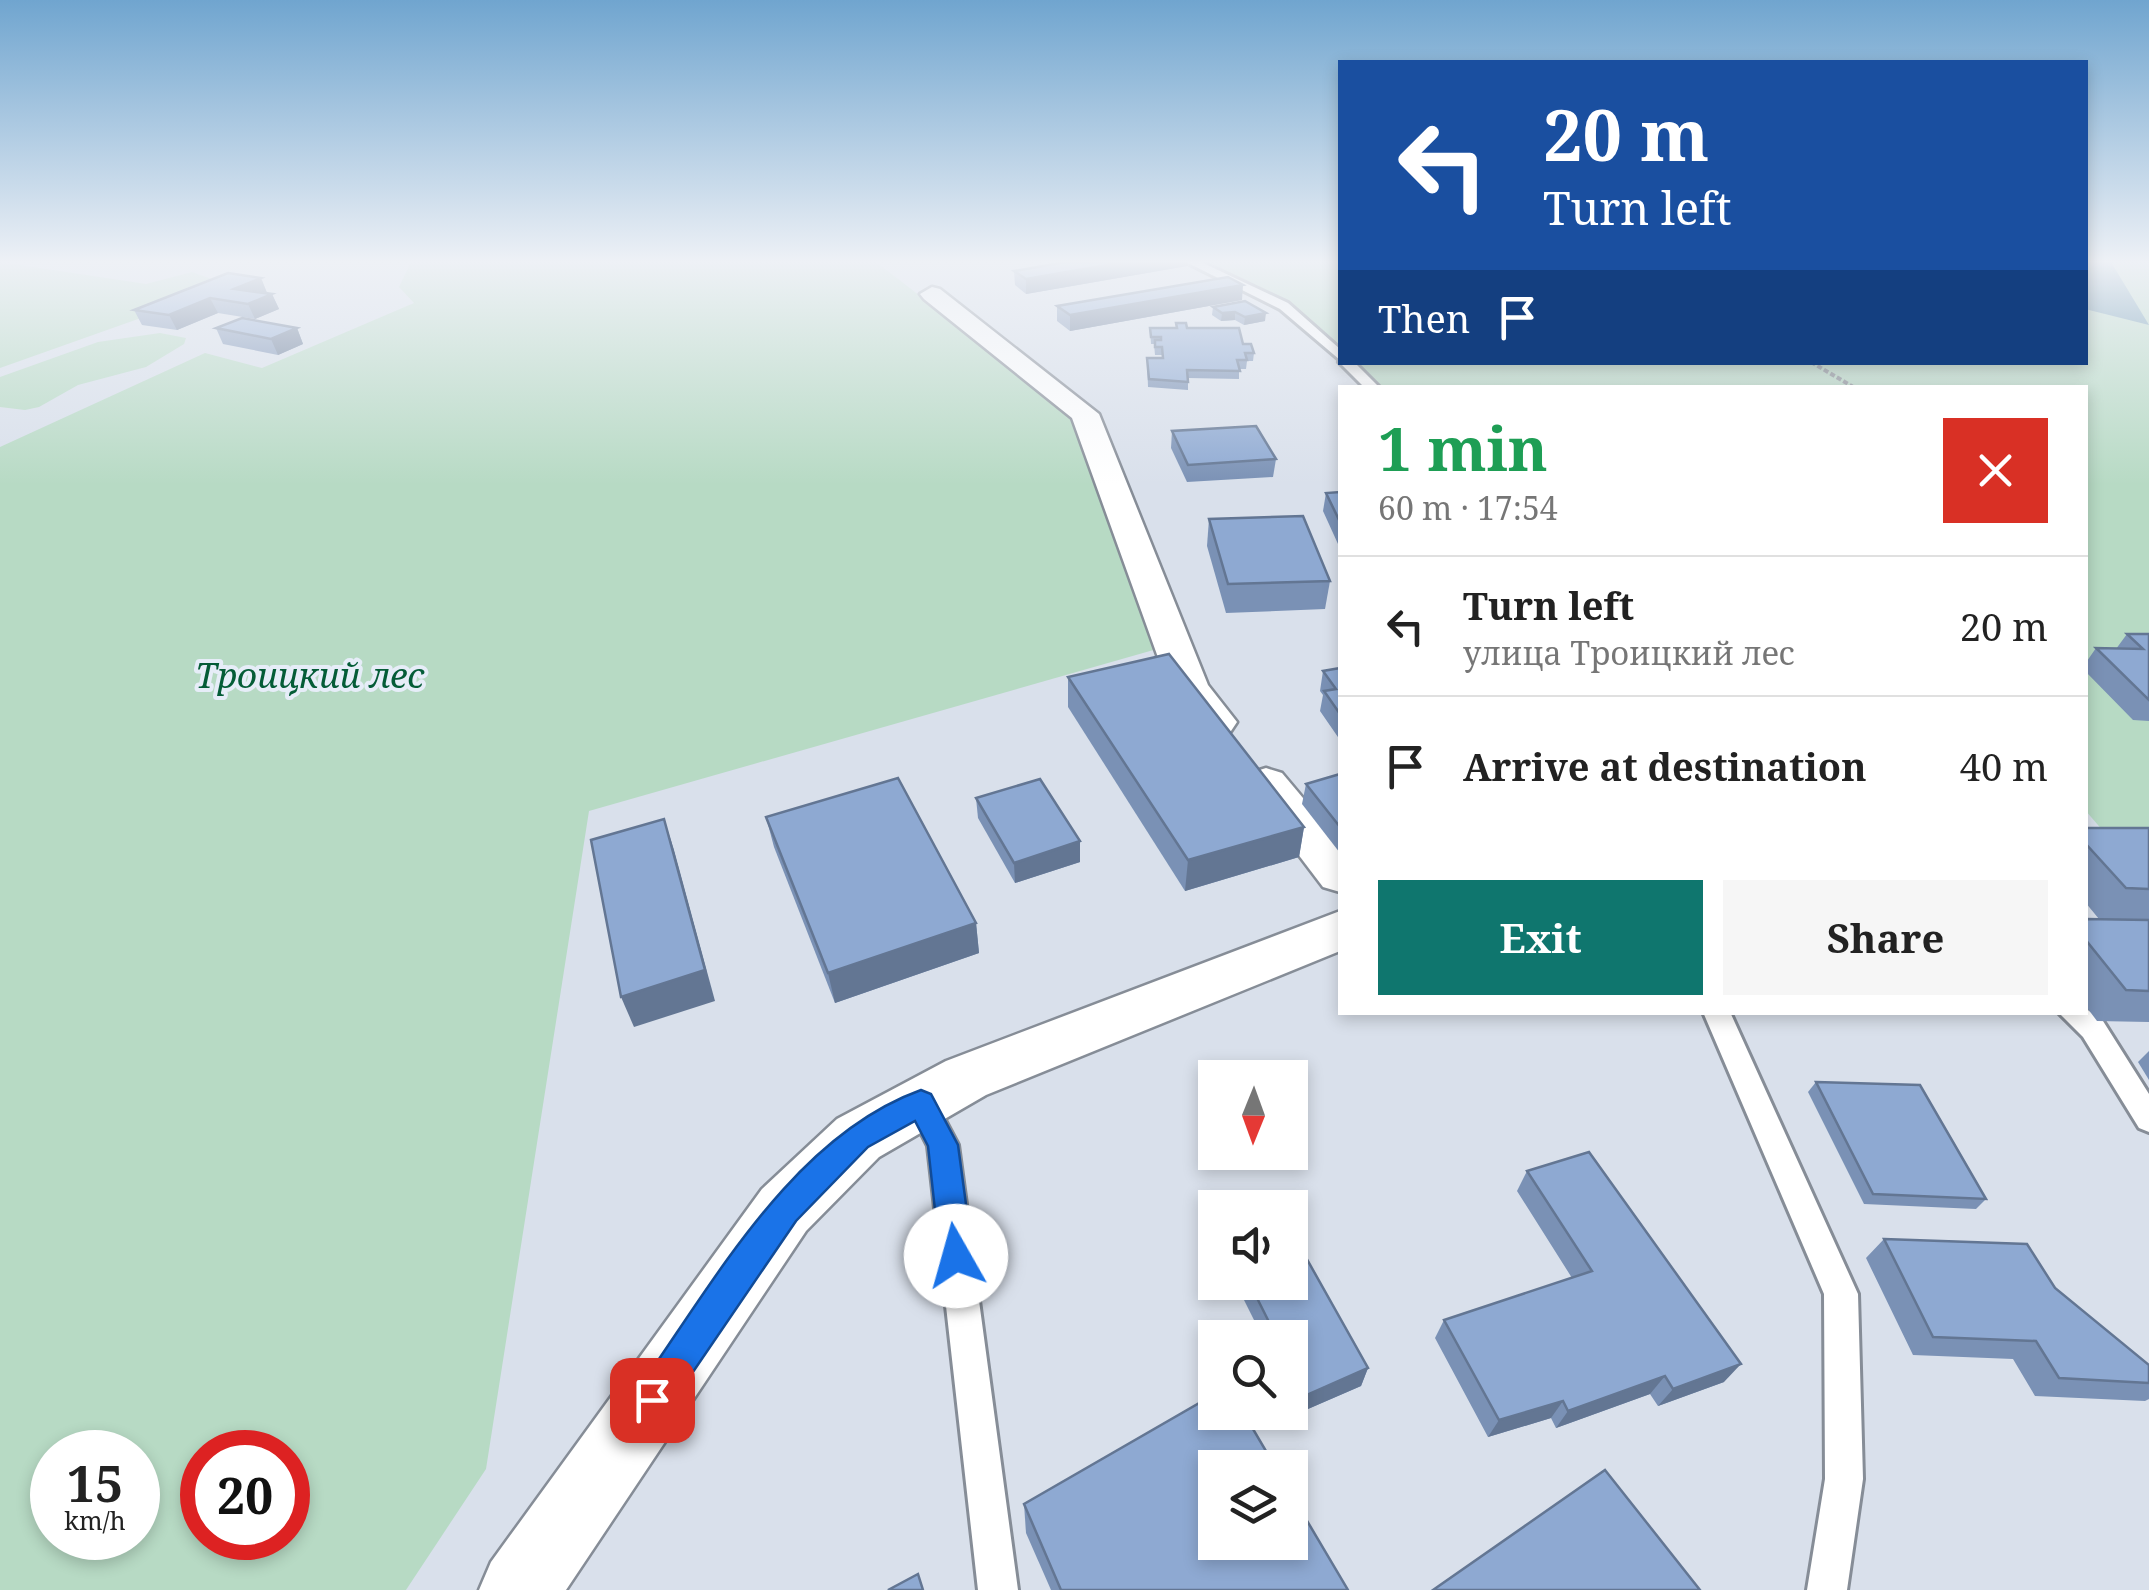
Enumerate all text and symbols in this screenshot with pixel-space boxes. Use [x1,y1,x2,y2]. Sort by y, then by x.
text: 20 m [1543,86,1709,182]
icon: left [1378,100,1508,230]
text: Turn left [1543,177,1732,238]
icon: arrive [1490,290,1545,345]
text: Then [1378,292,1470,344]
text: 1 min [1378,407,1548,489]
button: close [1943,418,2048,523]
text: 60 m · 17:54 [1378,486,1558,529]
text: Turn left [1463,579,1634,631]
icon: left [1378,599,1433,654]
text: 20 m [1960,600,2048,652]
text: улица Троицкий лес [1463,631,1795,674]
park label: Троицкий лес [195,651,425,698]
icon: arrive [1378,739,1433,794]
text: Arrive at destination [1463,740,1867,792]
text: 40 m [1960,740,2048,792]
button: Exit [1378,880,1703,995]
button: Share [1723,880,2048,995]
north arrow [1198,1060,1308,1170]
map controls [1198,1060,1308,1560]
button: sound [1198,1190,1308,1300]
position arrow [904,1204,1008,1308]
button: search [1198,1320,1308,1430]
pin [610,1358,695,1443]
icon: arrive [625,1373,680,1428]
speed limit sign: 20 [180,1430,310,1560]
text: 15 [67,1449,123,1517]
button: layers [1198,1450,1308,1560]
text: km/h [64,1503,126,1537]

